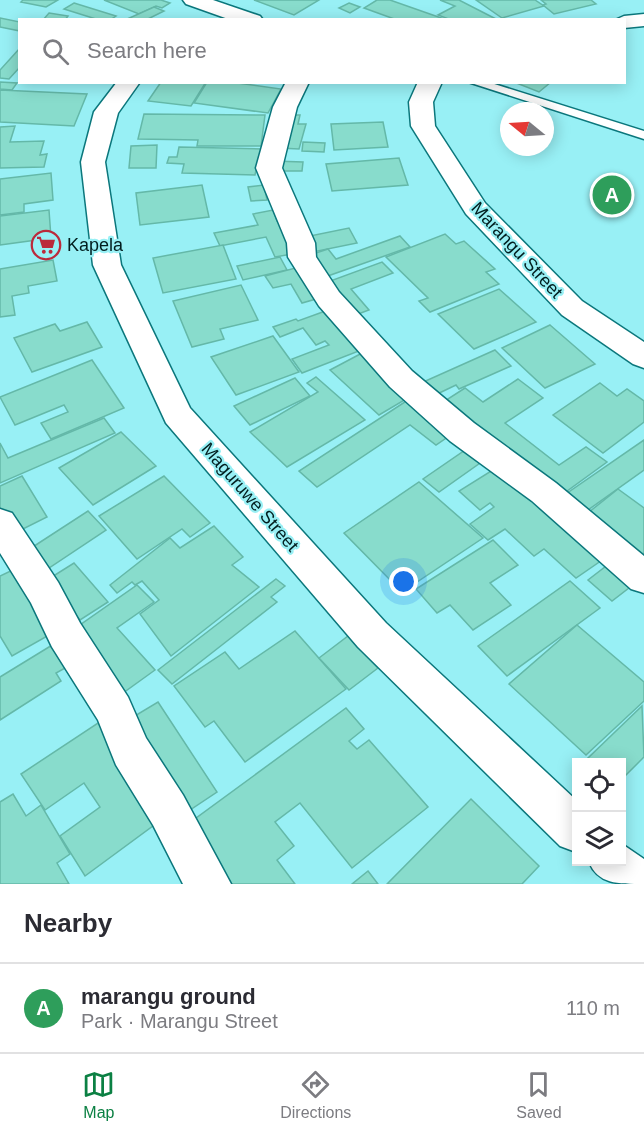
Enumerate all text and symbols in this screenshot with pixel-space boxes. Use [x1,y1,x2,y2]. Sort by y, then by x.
search box [18,18,626,84]
icon: search [39,35,72,68]
text: Search here [87,38,207,63]
north arrow [500,102,554,156]
pin: A [592,172,632,218]
street label: Marangu Street [467,198,567,302]
supermarket icon: Kapela [30,229,62,261]
place label: Kapela [67,235,124,255]
street label: Maguruwe Street [197,439,303,555]
your location [389,567,418,596]
map controls [572,758,626,866]
button: locate [572,758,626,812]
button: layers [572,812,626,866]
text: Nearby [24,908,112,938]
text: marangu ground [81,984,256,1009]
text: A [36,997,51,1019]
text: 110 m [566,997,620,1019]
text: Park · Marangu Street [81,1010,278,1032]
tab: Map [82,1068,115,1122]
tab: Directions [280,1068,351,1122]
tab: Saved [516,1068,562,1122]

